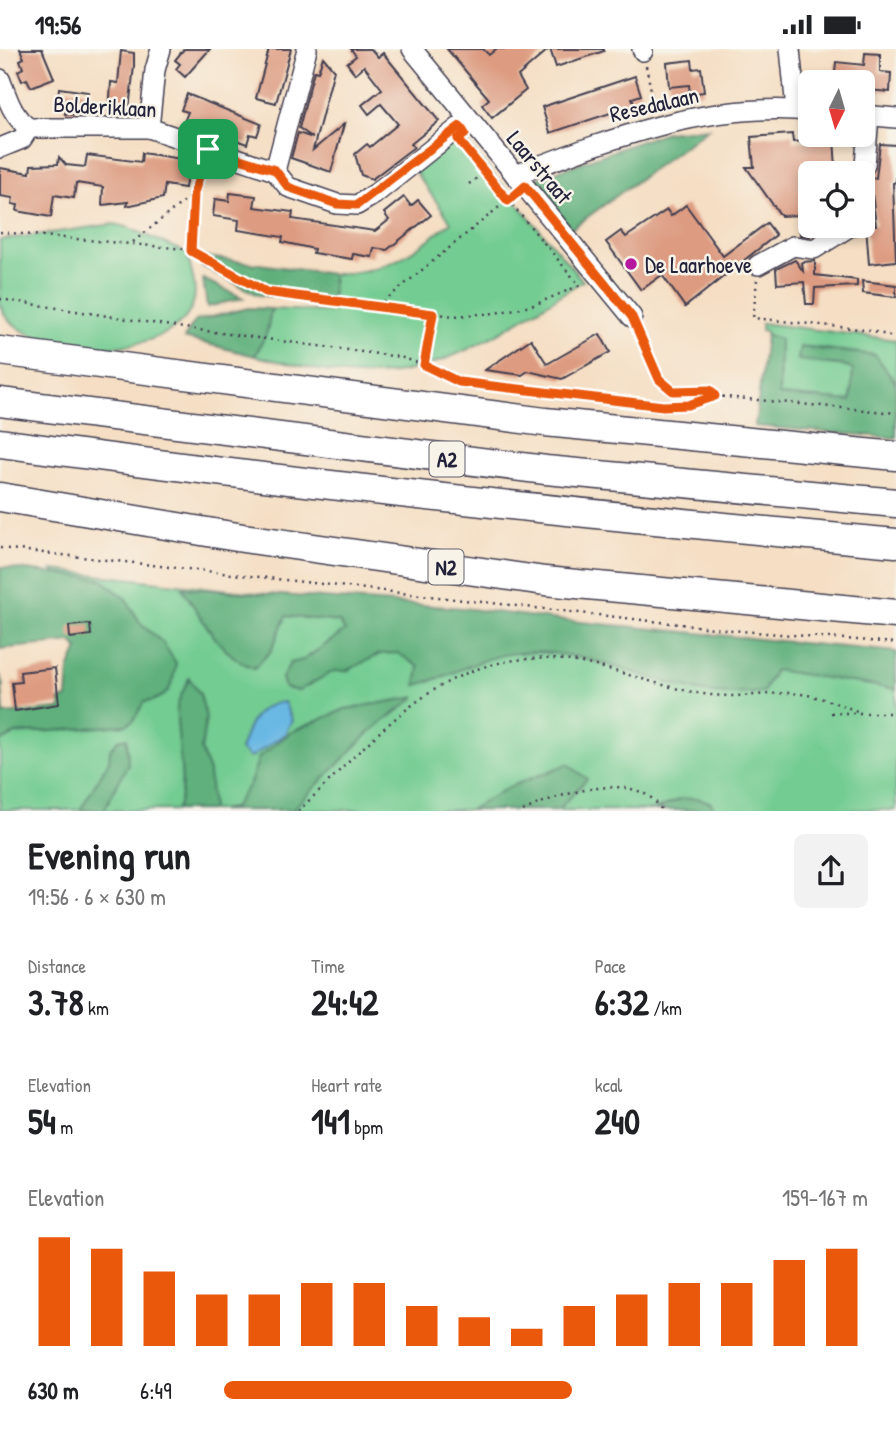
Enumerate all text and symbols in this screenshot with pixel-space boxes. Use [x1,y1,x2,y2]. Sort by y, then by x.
text: 19:56 [35,7,81,42]
north arrow [798,70,875,147]
map controls [798,70,875,238]
street label: Resedalaan [607,79,701,129]
street label: Bolderiklaan [53,88,157,124]
pin [178,119,238,179]
street label: Laarstraat [500,124,581,211]
icon: arrive [189,130,227,168]
button: locate [798,161,875,238]
place label: De Laarhoeve [645,249,752,280]
marker: De Laarhoeve [623,256,639,272]
road number: A2 [430,441,464,477]
road number: N2 [428,549,464,585]
text: Evening run [28,829,191,881]
button: share [794,834,868,908]
text: 19:56 · 6 × 630 m [28,881,166,912]
text: Distance [28,953,86,979]
text: Time [311,953,345,979]
text: Pace [595,953,626,979]
text: 3.78 [28,979,84,1026]
text: 24:42 [311,979,378,1026]
text: 6:32 [595,979,649,1026]
text: km [84,995,109,1021]
text: /km [649,995,682,1021]
text: Elevation [28,1072,91,1098]
text: Heart rate [311,1072,382,1098]
text: kcal [595,1072,622,1098]
text: 54 [28,1098,56,1145]
text: 141 [311,1098,350,1145]
text: 240 [595,1098,640,1145]
text: m [56,1114,73,1140]
text: bpm [350,1114,383,1140]
text: Elevation [28,1182,104,1213]
text: 159–167 m [782,1182,868,1213]
text: 630 m [28,1375,79,1406]
text: 6:49 [140,1375,172,1406]

